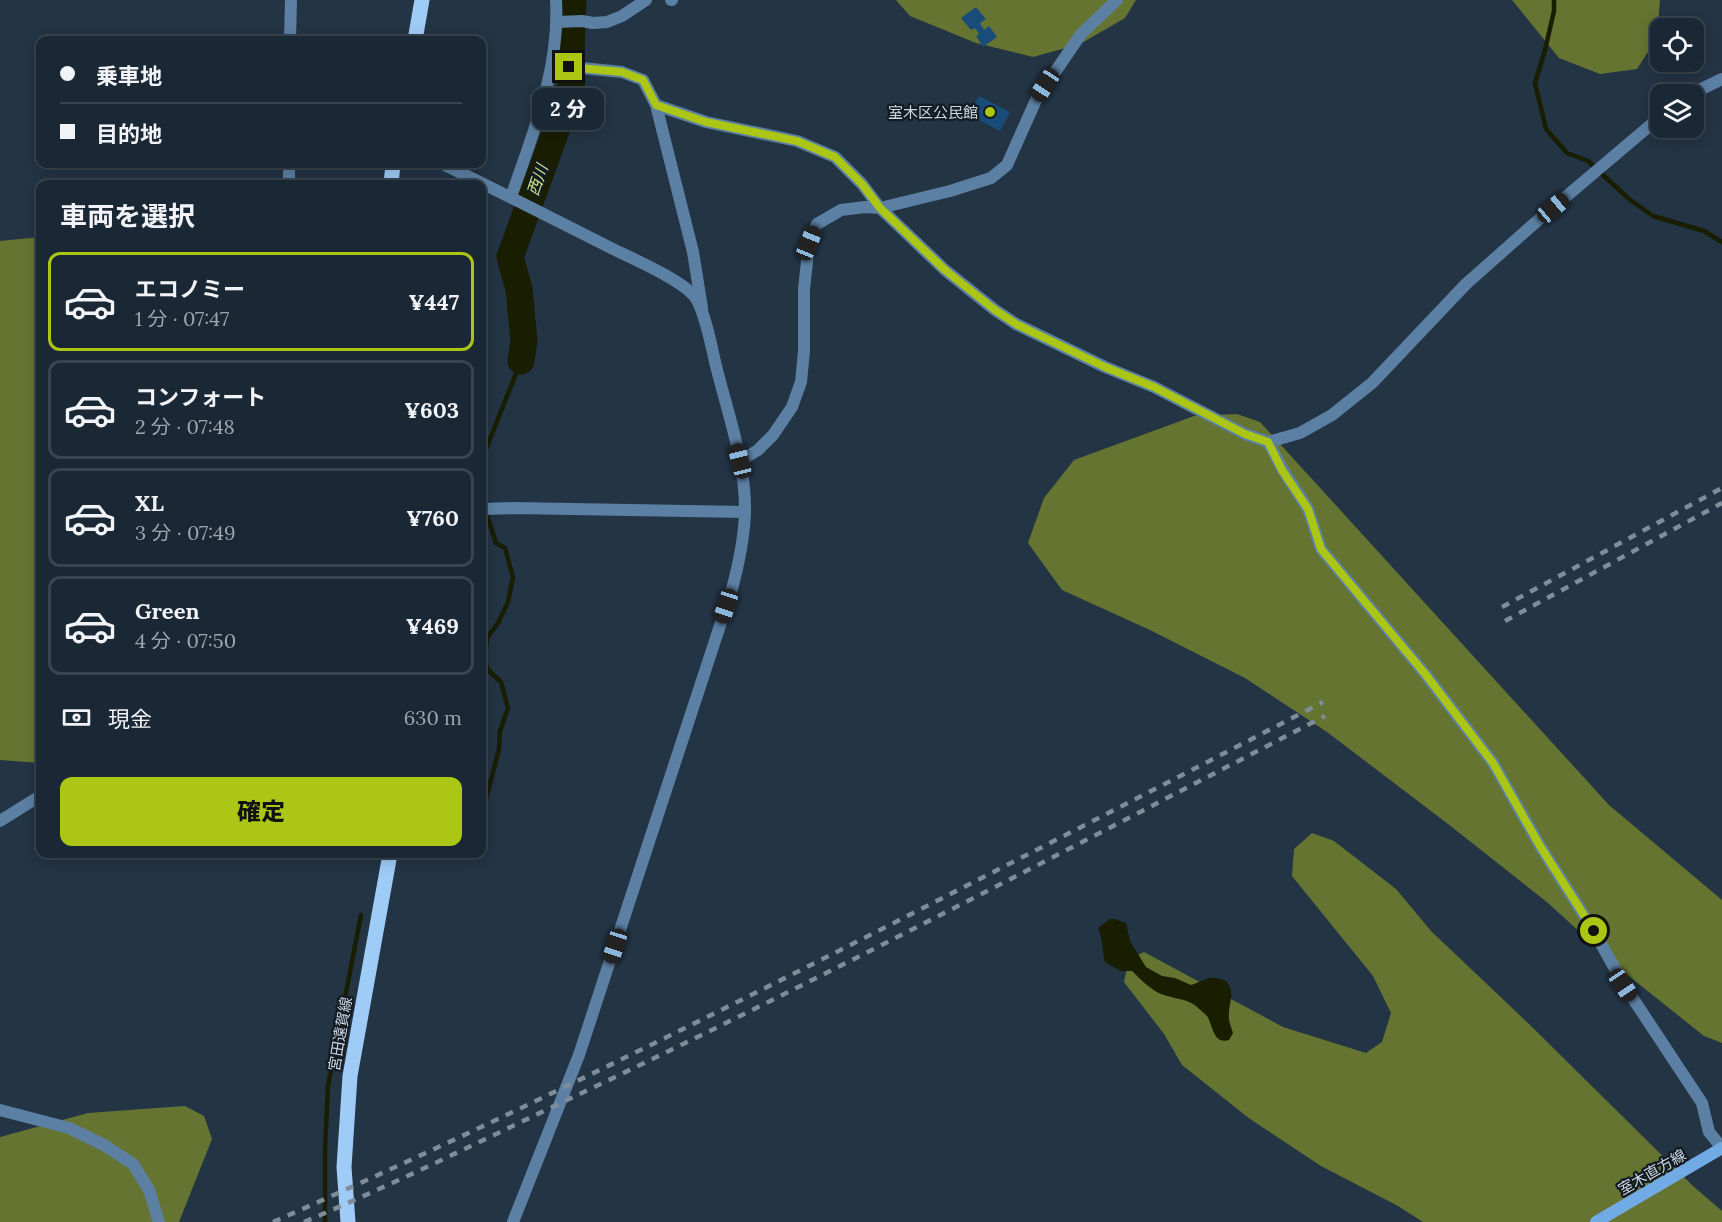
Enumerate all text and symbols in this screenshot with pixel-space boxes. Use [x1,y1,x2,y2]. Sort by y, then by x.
map controls [1650,18,1704,138]
button: locate [1650,18,1704,72]
route end [555,53,582,80]
text: 乗車地 [96,62,162,90]
car [1028,65,1062,105]
button: layers [1650,84,1704,138]
callout: 2 分 [533,88,605,130]
text: 2 分 [550,96,586,121]
place label: 室木区公民館 [888,103,978,122]
marker: 室木区公民館 [983,105,997,119]
text: 目的地 [96,120,162,148]
water label: 西川 [522,160,552,198]
car [1533,190,1573,226]
text: 車両を選択 [60,199,195,233]
car [794,223,824,263]
icon: car [63,275,117,329]
text: エコノミー [135,275,245,303]
text: ¥447 [409,288,459,316]
text: 1 分 · 07:47 [135,306,229,331]
icon: car [63,383,117,437]
text: コンフォート [135,383,266,411]
text: ¥603 [404,396,459,424]
text: 2 分 · 07:48 [135,414,235,439]
car [727,441,753,481]
text: XL [135,489,164,517]
icon: car [63,491,117,545]
text: ¥760 [406,504,459,532]
text: 3 分 · 07:49 [135,520,236,545]
car [712,586,740,626]
text: Green [135,597,200,625]
icon: car [63,599,117,653]
text: ¥469 [406,612,459,640]
text: 4 分 · 07:50 [135,628,236,653]
icon: cash [60,701,93,734]
text: 現金 [108,705,152,733]
text: 630 m [404,705,462,730]
button: 確定 [60,777,462,846]
route start [1580,917,1607,944]
car [601,926,629,966]
car [1605,965,1641,1005]
street label: 宮田遠賀線 [324,995,356,1073]
street label: 室木直方線 [1615,1145,1689,1199]

